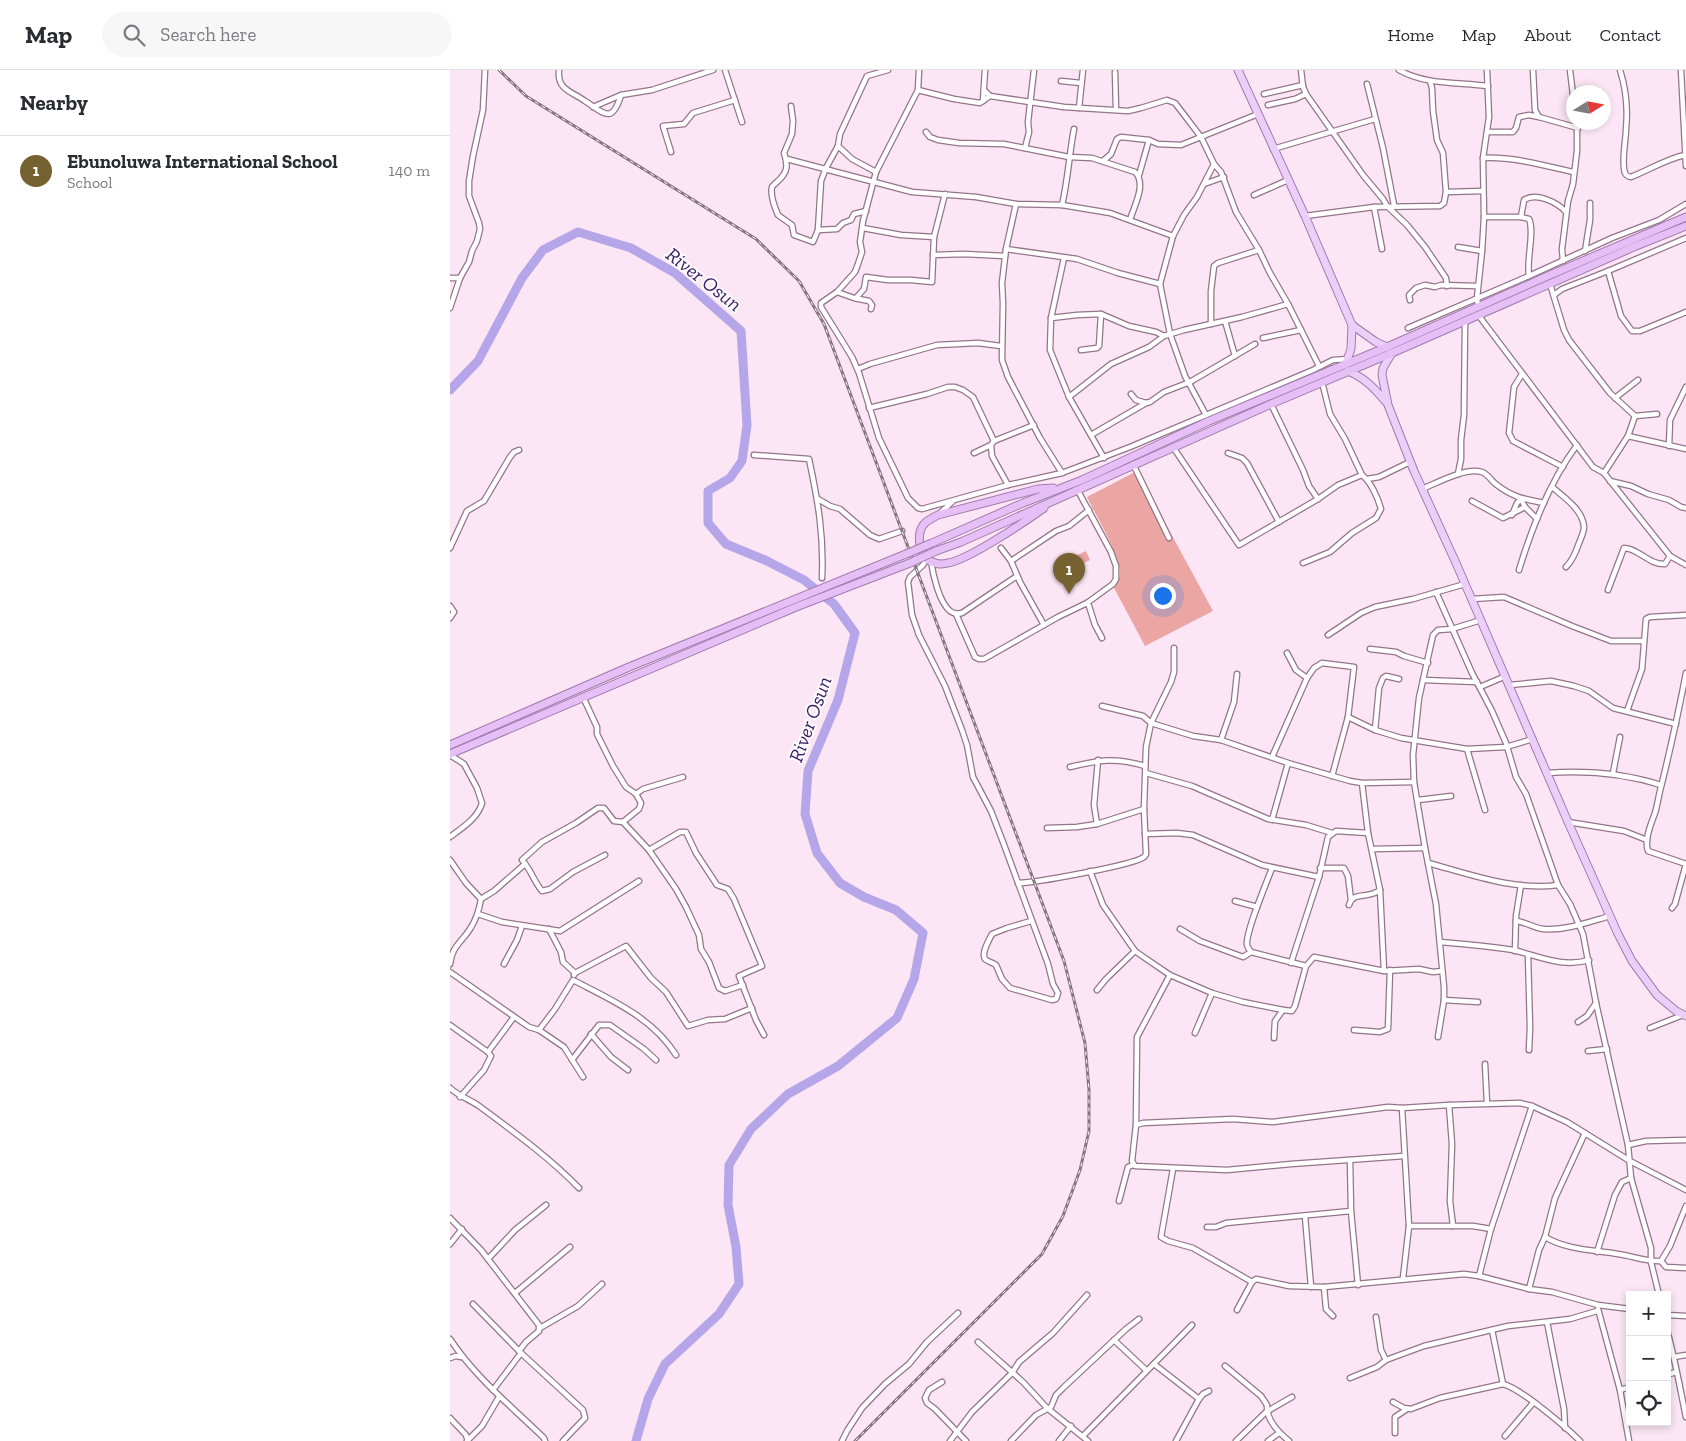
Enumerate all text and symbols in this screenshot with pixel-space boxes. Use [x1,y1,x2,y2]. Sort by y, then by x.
search box [102,12,452,57]
text: Map [25,20,72,49]
icon: search [120,21,148,49]
text: Search here [160,23,257,46]
text: Home [1387,24,1434,46]
text: Map [1462,24,1496,46]
text: About [1524,24,1571,46]
text: Contact [1599,24,1661,46]
north arrow [1566,85,1611,130]
text: Nearby [20,90,88,115]
text: Ebunoluwa International School [67,150,338,173]
text: 1 [33,161,39,180]
text: 140 m [389,161,430,180]
text: School [67,173,113,192]
water label: River Osun [661,242,747,316]
pin: 1 [1053,553,1085,594]
your location [1150,583,1176,609]
water label: River Osun [783,673,837,765]
map controls [1626,1291,1671,1426]
button: + [1626,1291,1671,1336]
button: − [1626,1336,1671,1381]
button: locate [1626,1381,1671,1426]

